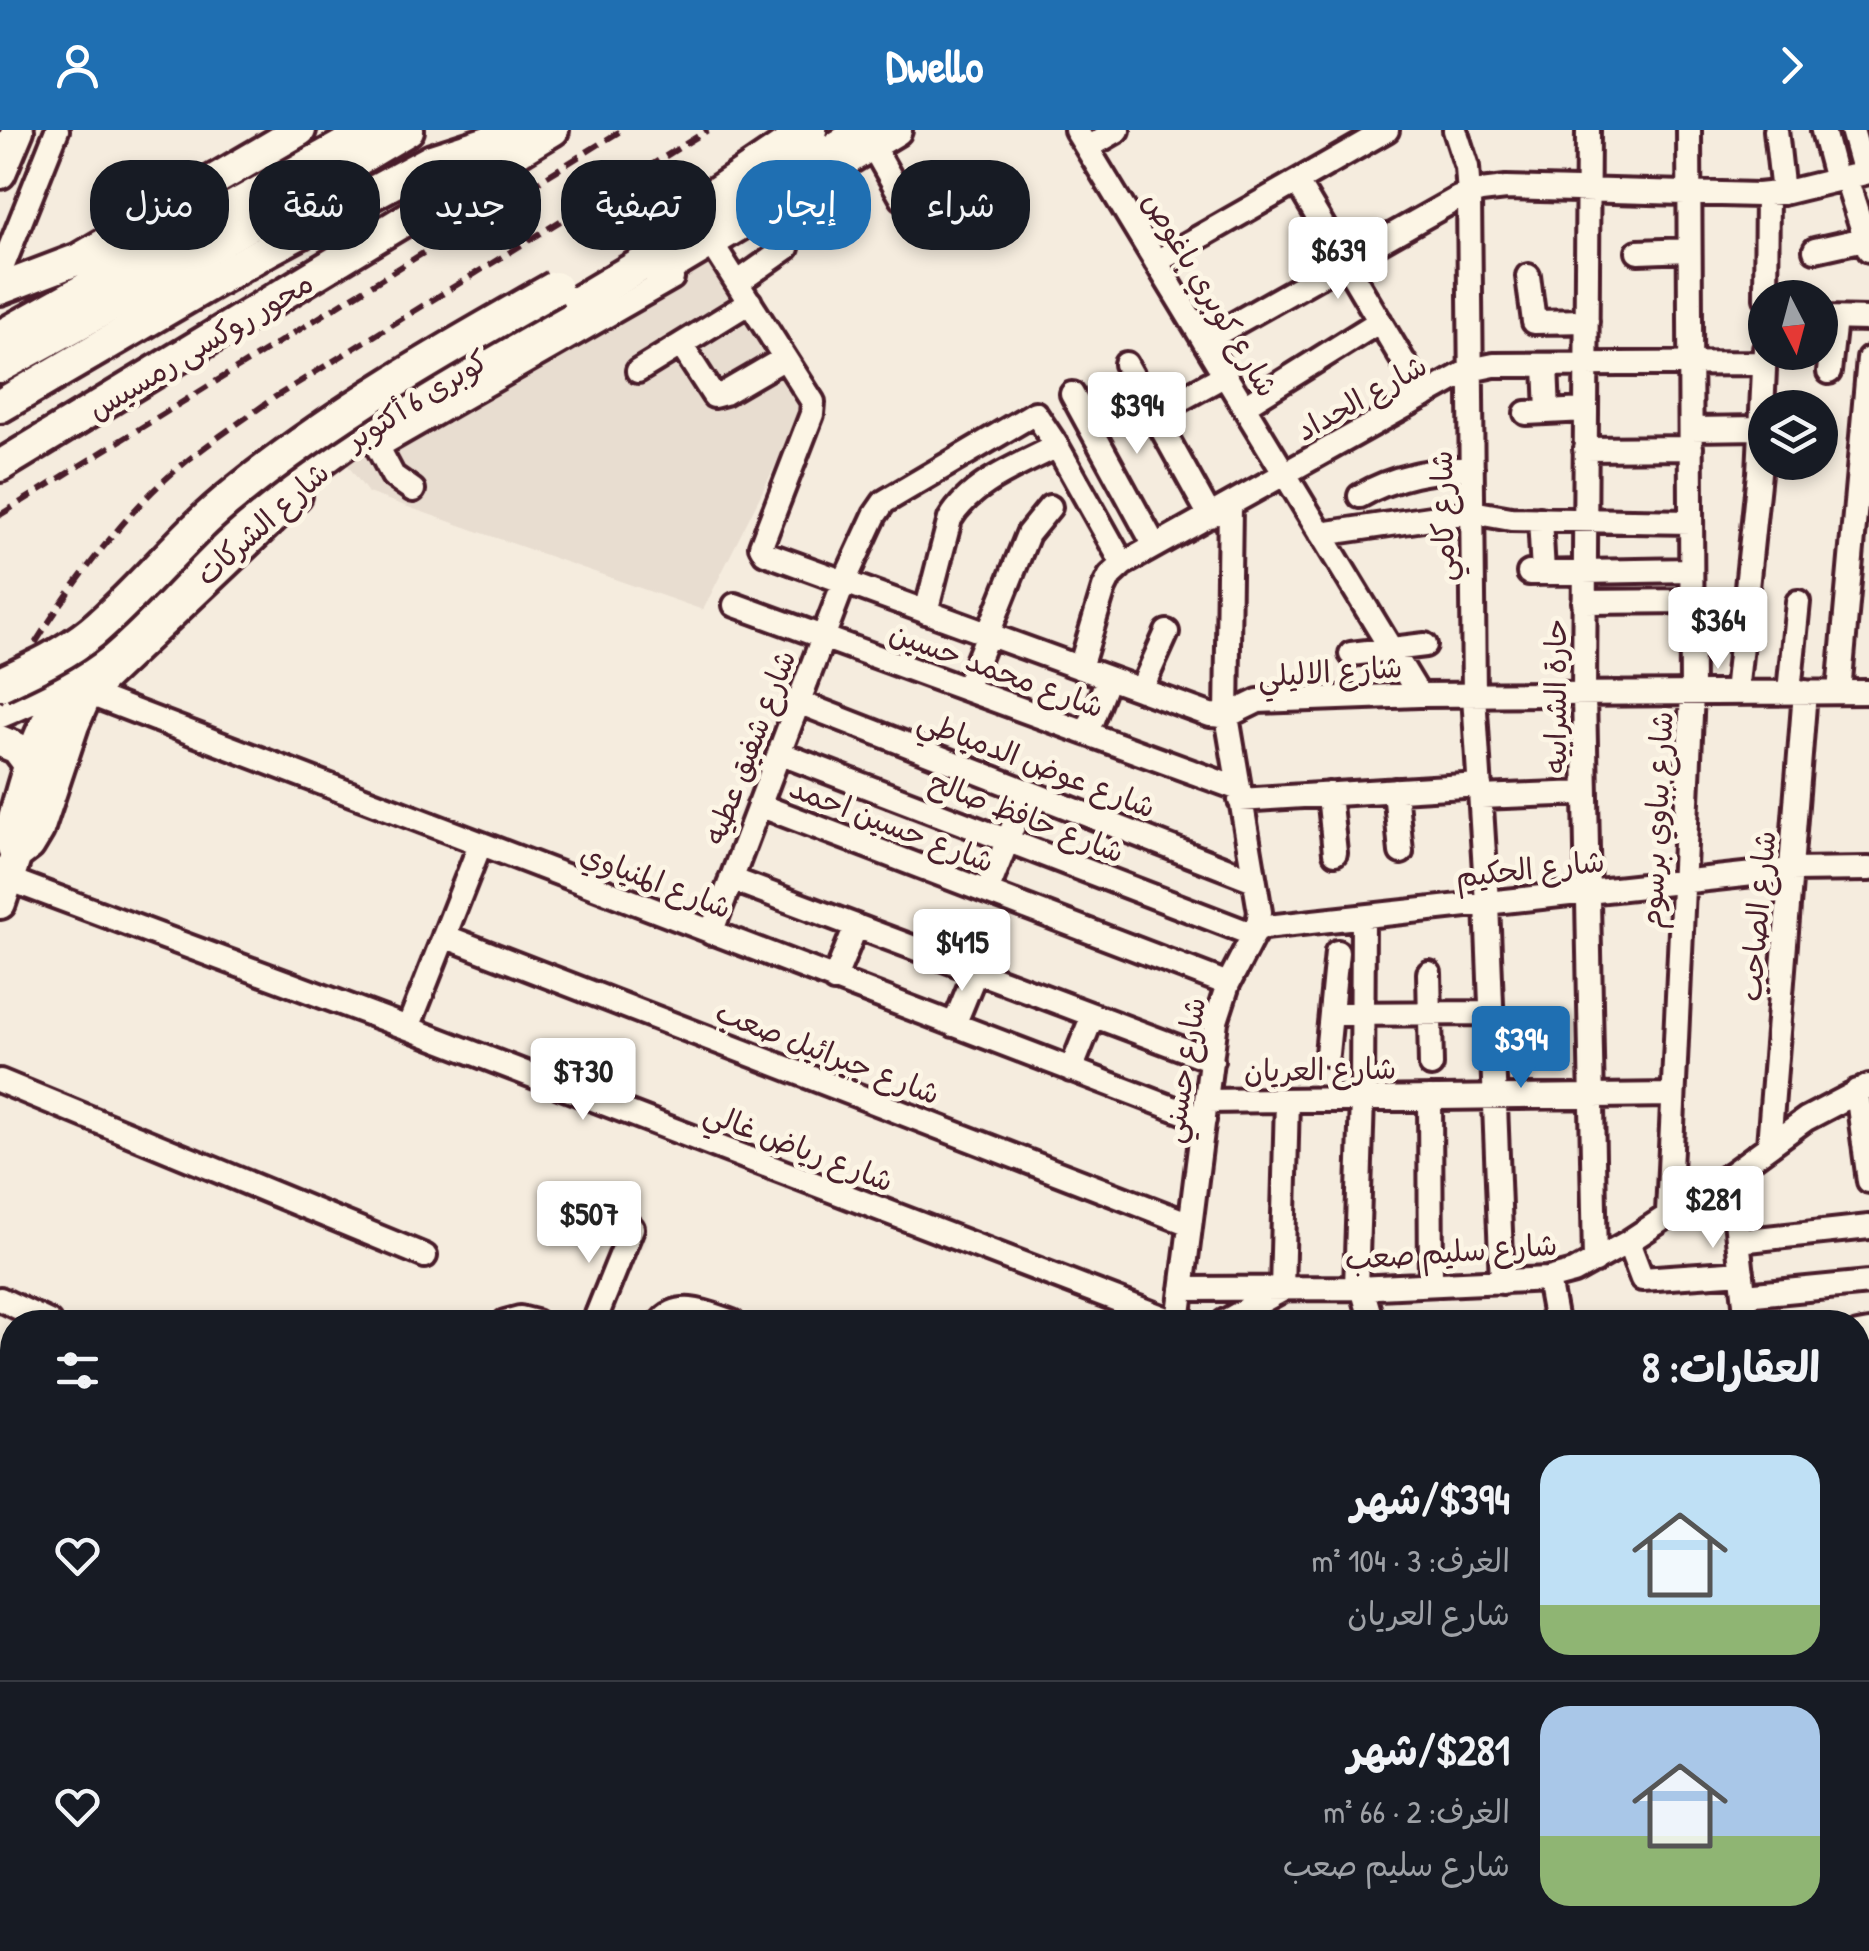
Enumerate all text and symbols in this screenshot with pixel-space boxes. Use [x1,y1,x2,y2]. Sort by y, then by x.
text: Dwello [886,35,983,96]
icon: person [50,38,105,93]
icon: forward [1764,38,1819,93]
chip: منزل [90,160,229,250]
chip: شقة [249,160,380,250]
chip: جديد [400,160,541,250]
chip: تصفية [561,160,716,250]
chip: إيجار [736,160,871,250]
chip: شراء [891,160,1030,250]
street label: شارع كوبري باغوص [1132,184,1288,405]
pin: $639 [1279,217,1397,302]
text: $639 [1310,228,1366,271]
street label: محور روكسى رمسيس [80,262,320,428]
north arrow [1748,280,1838,370]
map controls [1748,280,1838,480]
street label: كوبرى 6 أكتوبر [336,340,496,461]
street label: شارع الحداد [1288,345,1435,451]
pin: $394 [1078,372,1196,457]
text: $394 [1110,383,1164,426]
button: layers [1748,390,1838,480]
street label: شارع كامي [1421,450,1470,582]
street label: شارع الشركات [187,452,339,595]
pin: $364 [1659,587,1777,672]
text: $364 [1690,598,1746,641]
street label: شارع محمد حسين [884,612,1110,728]
street label: حارة الشرابيه [1535,619,1575,773]
street label: شارع شفيق عطيه [694,644,806,851]
street label: شارع الاليلي [1256,646,1404,703]
street label: شارع عوض الدمياطي [910,699,1161,833]
street label: شارع بباوي برسوم [1630,710,1686,930]
street label: شارع حافظ صالح [923,761,1130,873]
street label: شارع حسين احمد [783,767,1000,883]
street label: شارع الصاحب [1730,829,1786,1003]
street label: شارع المنياوي [574,833,737,929]
street label: شارع الحكيم [1453,840,1607,899]
pin: $415 [903,909,1021,994]
text: $415 [935,920,989,963]
street label: شارع جبرائيل صعب [709,991,946,1115]
street label: شارع حسني [1152,994,1221,1147]
pin: $394 [1462,1006,1580,1091]
text: $394 [1494,1017,1548,1060]
pin: $730 [524,1038,642,1123]
street label: شارع العريان [1243,1048,1397,1092]
text: $730 [553,1049,613,1092]
street label: شارع رياض غالي [696,1092,899,1207]
pin: $281 [1654,1166,1772,1251]
text: $281 [1685,1177,1741,1220]
pin: $507 [530,1181,648,1266]
text: $507 [559,1192,619,1235]
street label: شارع سليم صعب [1343,1224,1559,1281]
text: العقارات: 8 [1642,1338,1820,1395]
icon: filters [50,1343,105,1398]
text: $394/شهر [1351,1470,1510,1527]
icon: home [1620,1495,1740,1615]
icon: heart [50,1528,105,1583]
text: الغرف: 3 · 104 m² [1312,1539,1510,1582]
text: شارع العريان [1347,1592,1510,1635]
text: $281/شهر [1348,1721,1510,1778]
icon: home [1620,1746,1740,1866]
icon: heart [50,1779,105,1834]
text: الغرف: 2 · 66 m² [1323,1790,1510,1833]
text: شارع سليم صعب [1283,1843,1510,1886]

